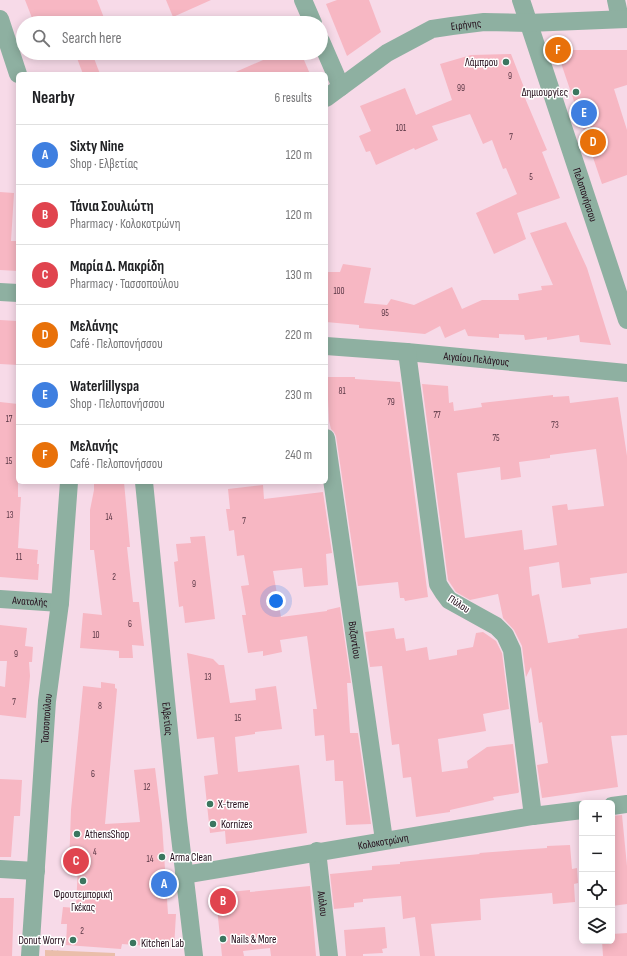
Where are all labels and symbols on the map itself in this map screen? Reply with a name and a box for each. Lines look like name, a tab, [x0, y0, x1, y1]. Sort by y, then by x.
street label: Ειρήνης	[450, 16, 482, 33]
pin: F	[545, 35, 571, 65]
place label: Λάμπρου	[464, 56, 498, 69]
marker: Λάμπρου	[501, 57, 511, 67]
house number: 9	[508, 71, 512, 82]
house number: 99	[457, 83, 465, 94]
place label: Δημιουργίες	[522, 86, 568, 99]
marker: Δημιουργίες	[571, 87, 581, 97]
pin: E	[571, 98, 597, 128]
house number: 101	[396, 123, 407, 134]
pin: D	[580, 127, 606, 157]
house number: 7	[509, 132, 513, 143]
street label: Πελοπονήσσου	[570, 166, 601, 224]
house number: 5	[529, 172, 533, 183]
house number: 100	[333, 286, 345, 297]
house number: 95	[381, 308, 389, 319]
street label: Αιγαίου Πελάγους	[442, 349, 510, 368]
house number: 81	[338, 386, 346, 397]
house number: 79	[387, 397, 395, 408]
house number: 77	[433, 410, 441, 421]
house number: 17	[6, 414, 13, 425]
house number: 73	[551, 420, 559, 431]
house number: 75	[492, 433, 500, 444]
house number: 15	[6, 456, 13, 467]
house number: 13	[7, 510, 14, 521]
house number: 14	[106, 512, 113, 523]
house number: 7	[242, 516, 246, 527]
house number: 11	[16, 552, 23, 563]
house number: 2	[112, 572, 116, 583]
house number: 9	[192, 579, 196, 590]
your location	[266, 591, 286, 611]
street label: Πύλου	[446, 592, 473, 616]
street label: Ανατολής	[11, 593, 48, 609]
house number: 6	[128, 619, 132, 630]
street label: Βυζαντίου	[346, 620, 364, 660]
house number: 10	[92, 630, 100, 641]
house number: 9	[14, 649, 18, 660]
house number: 13	[205, 672, 212, 683]
street label: Τασσοπούλου	[38, 692, 54, 744]
house number: 7	[12, 697, 16, 708]
house number: 8	[98, 701, 102, 712]
street label: Ελβετίας	[160, 701, 176, 736]
house number: 15	[235, 713, 242, 724]
house number: 6	[91, 769, 95, 780]
house number: 12	[144, 782, 151, 793]
place label: X-treme	[217, 798, 249, 811]
marker: X-treme	[205, 799, 215, 809]
place label: Kornizes	[221, 818, 252, 831]
marker: Kornizes	[208, 819, 218, 829]
place label: AthensShop	[84, 828, 129, 841]
marker: AthensShop	[72, 829, 82, 839]
street label: Κολοκοτρώνη	[357, 831, 410, 852]
pin: C	[63, 846, 89, 876]
house number: 4	[93, 847, 97, 858]
place label: Arma Clean	[169, 851, 212, 864]
marker: Arma Clean	[157, 852, 167, 862]
house number: 14	[147, 854, 154, 865]
pin: A	[151, 869, 177, 899]
marker: Φρουτεμπορική Γκέκας	[78, 876, 88, 886]
pin: B	[210, 886, 236, 916]
place label: Φρουτεμπορική Γκέκας	[53, 888, 113, 914]
street label: Αιόλου	[315, 889, 331, 917]
house number: 2	[80, 926, 84, 937]
place label: Nails & More	[231, 933, 276, 946]
place label: Donut Worry	[18, 934, 66, 947]
marker: Nails & More	[218, 934, 228, 944]
marker: Donut Worry	[68, 935, 78, 945]
place label: Kitchen Lab	[141, 937, 185, 950]
marker: Kitchen Lab	[128, 938, 138, 948]

